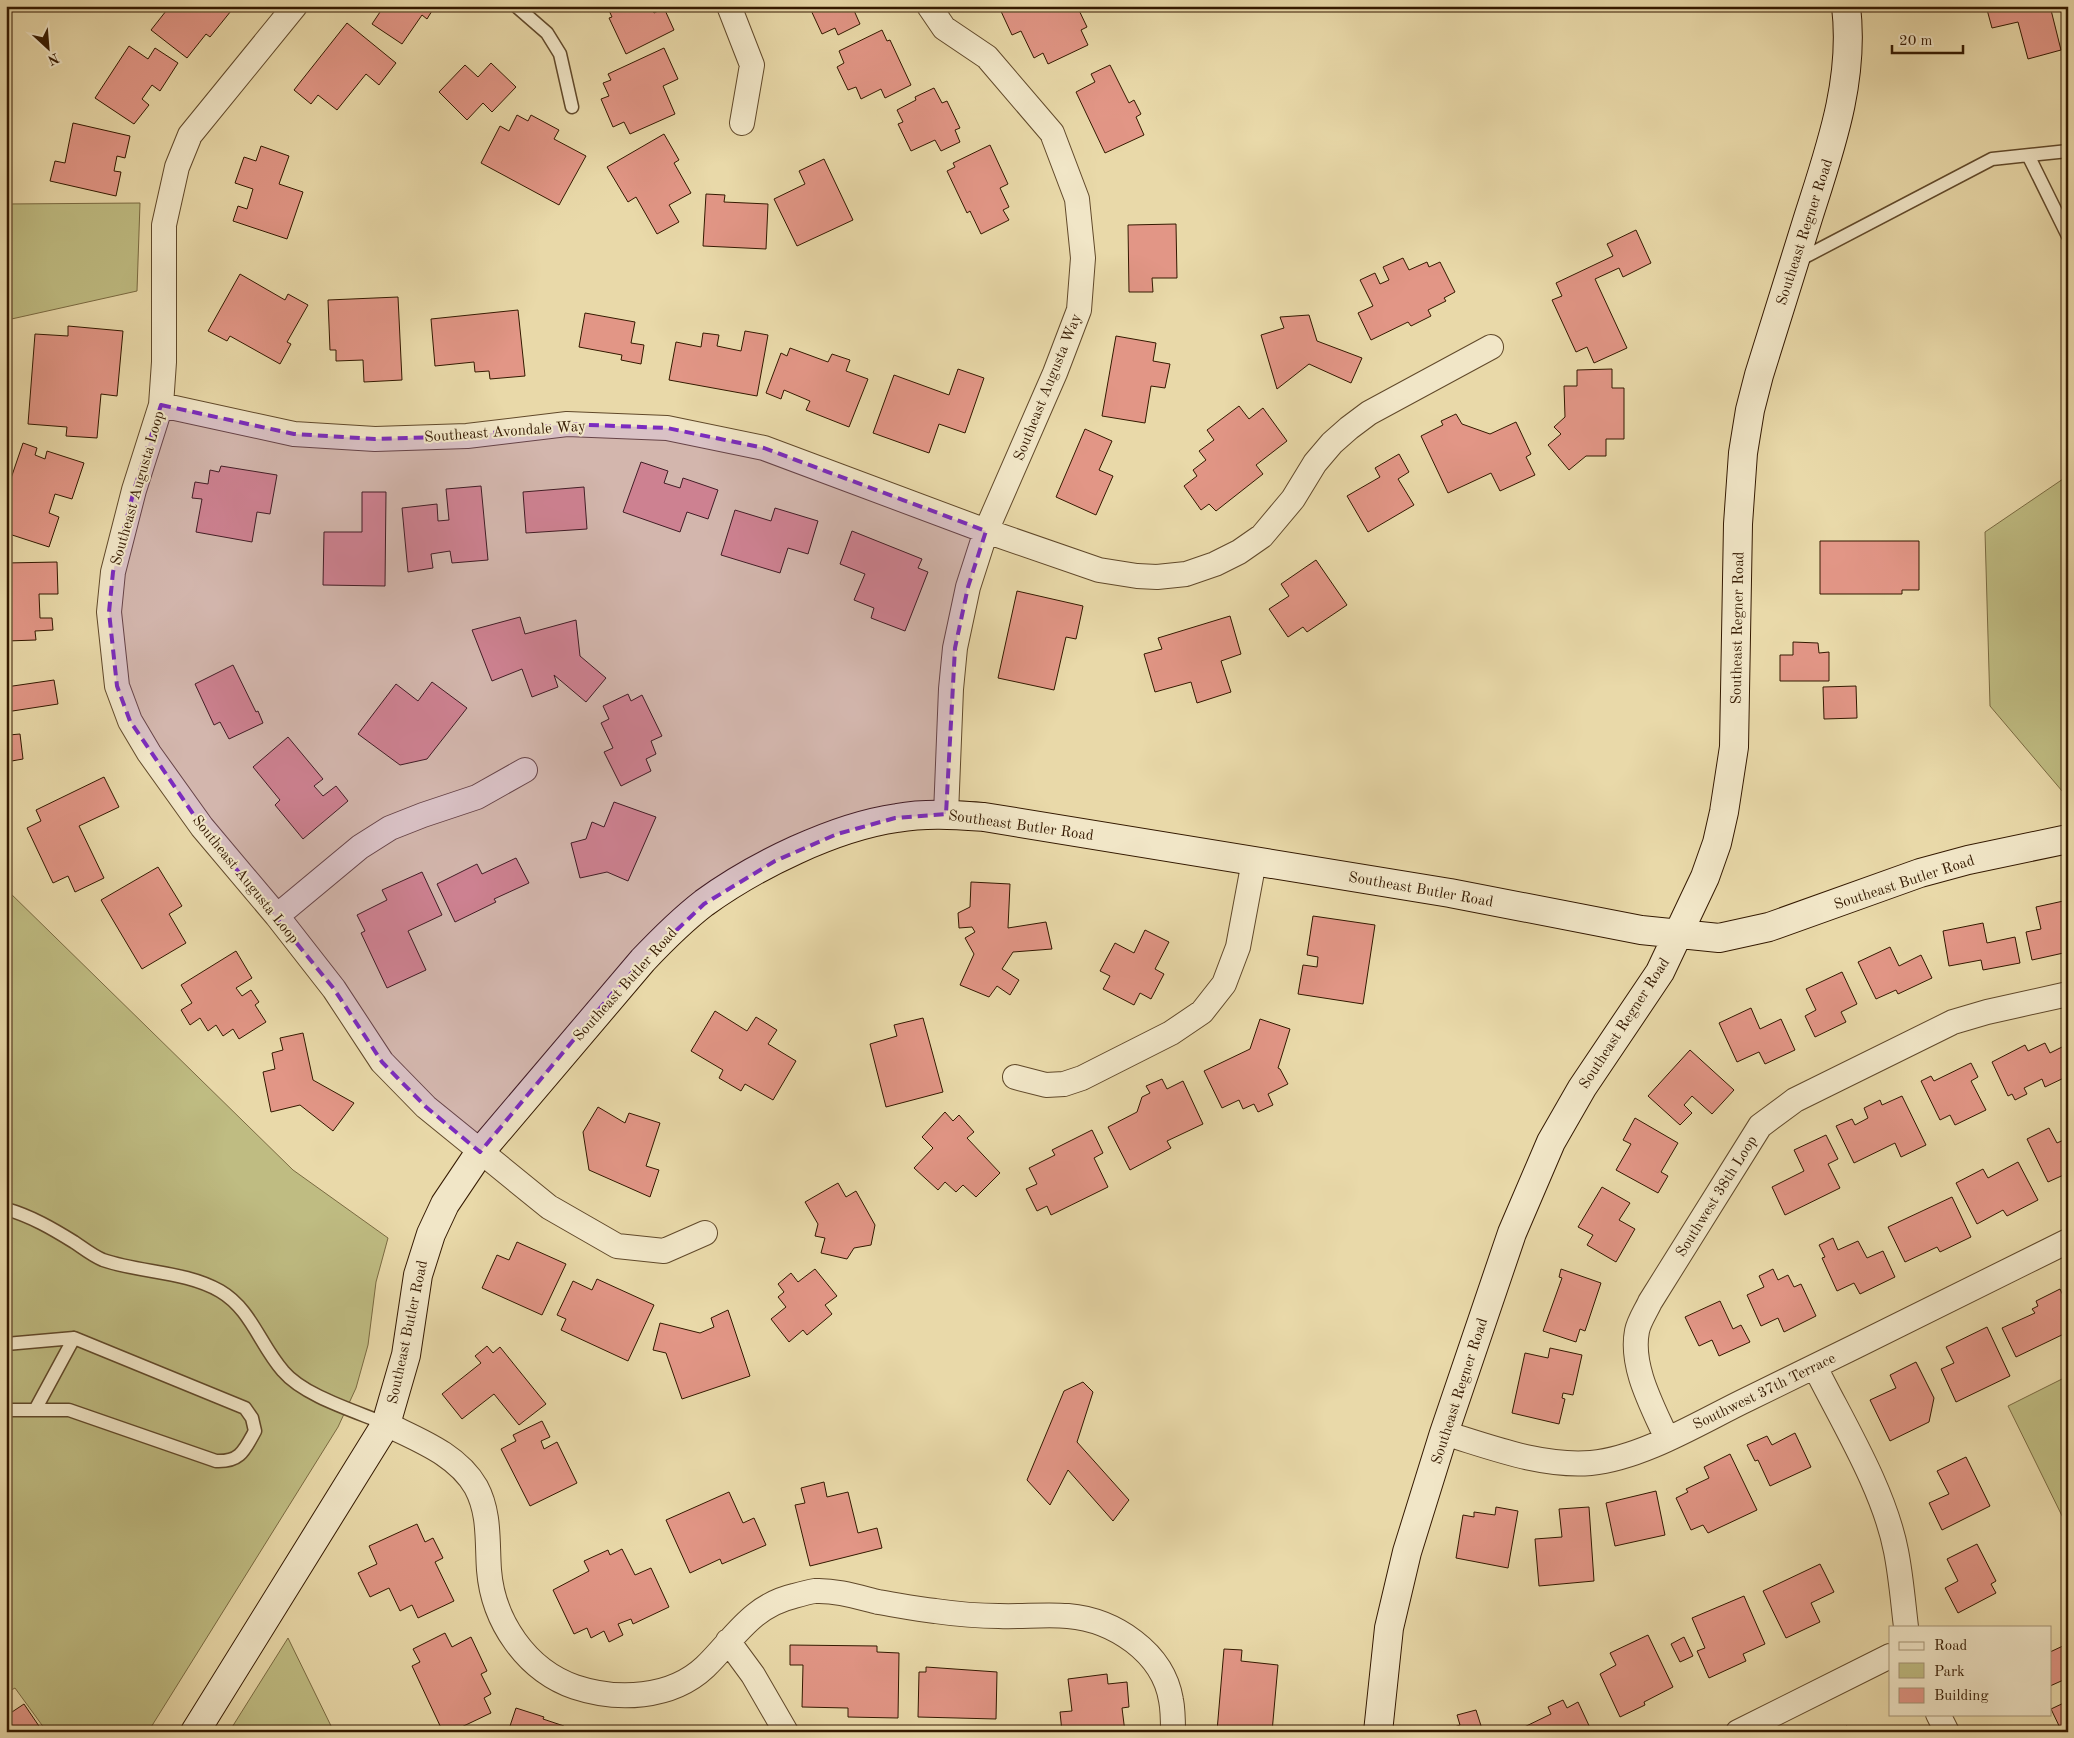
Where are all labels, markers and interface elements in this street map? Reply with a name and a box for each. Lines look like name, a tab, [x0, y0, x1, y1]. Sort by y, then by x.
north arrow	[22, 22, 72, 72]
scale bar	[1892, 22, 1963, 54]
text: 20 m	[1899, 34, 1933, 49]
text: N	[45, 50, 61, 68]
street label: Southeast Regner Road	[1775, 157, 1836, 308]
street label: Southeast Augusta Way	[1012, 312, 1085, 463]
street label: Southeast Augusta Loop	[109, 409, 168, 567]
street label: Southeast Avondale Way	[424, 419, 586, 446]
street label: Southeast Regner Road	[1730, 551, 1747, 705]
street label: Southeast Butler Road	[947, 809, 1095, 844]
street label: Southeast Augusta Loop	[189, 813, 301, 947]
street label: Southeast Butler Road	[1832, 854, 1977, 913]
street label: Southeast Butler Road	[1347, 870, 1494, 911]
street label: Southeast Butler Road	[571, 925, 681, 1045]
street label: Southeast Regner Road	[1577, 955, 1673, 1092]
street label: Southwest 38th Loop	[1674, 1133, 1761, 1260]
street label: Southeast Butler Road	[386, 1259, 431, 1406]
street label: Southeast Regner Road	[1430, 1316, 1491, 1467]
street label: Southwest 37th Terrace	[1691, 1351, 1838, 1433]
legend	[1889, 1626, 2052, 1716]
text: Road	[1934, 1639, 1968, 1654]
text: Park	[1934, 1665, 1965, 1680]
text: Building	[1934, 1689, 1989, 1704]

